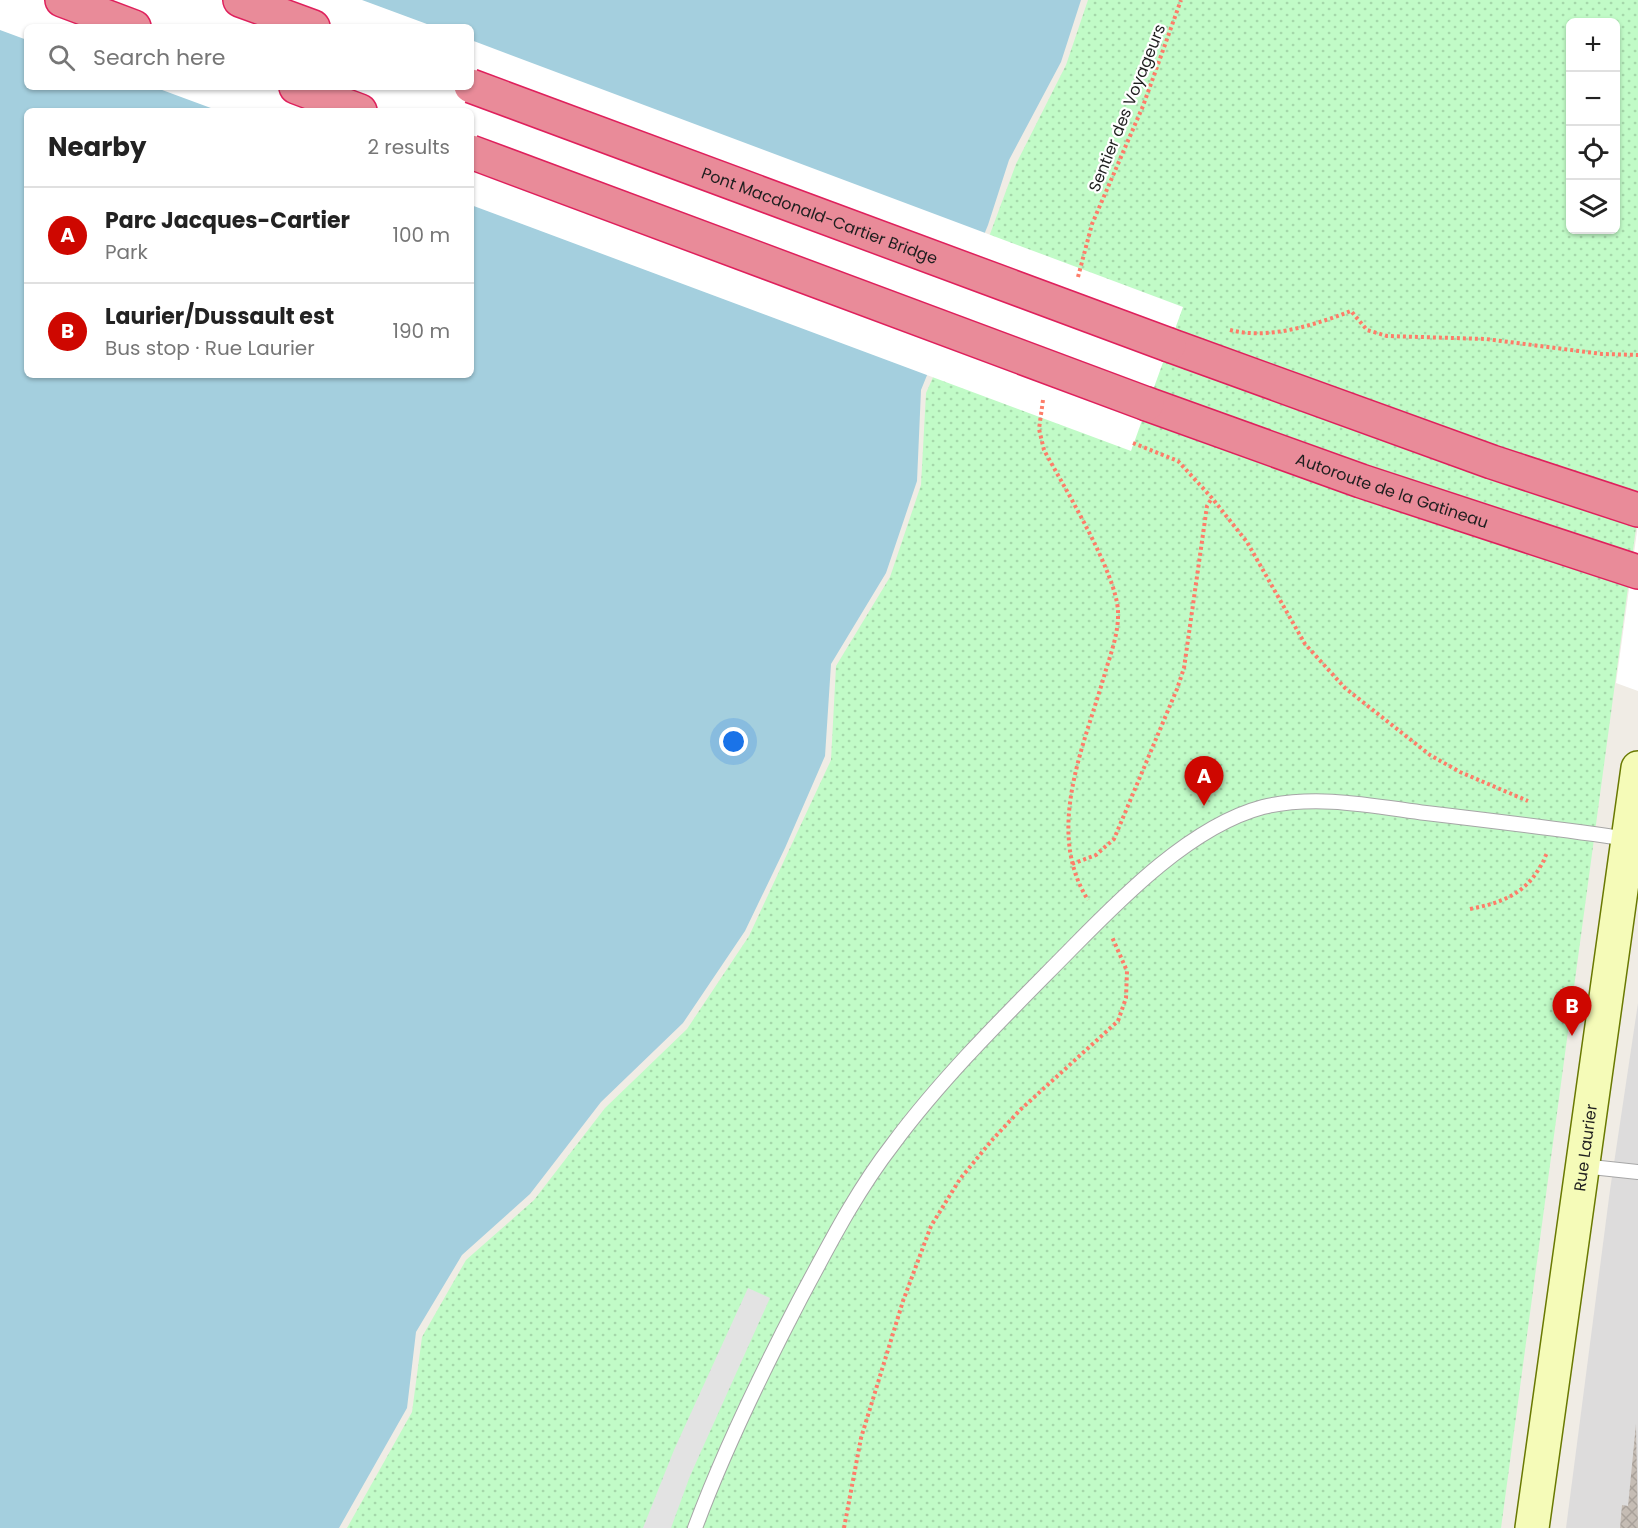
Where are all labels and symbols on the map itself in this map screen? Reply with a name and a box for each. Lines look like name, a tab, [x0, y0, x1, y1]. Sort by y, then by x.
street label: Sentier des Voyageurs	[1083, 21, 1171, 195]
street label: Pont Macdonald-Cartier Bridge	[698, 161, 941, 270]
street label: Autoroute de la Gatineau	[1293, 447, 1491, 534]
your location	[719, 727, 748, 756]
pin: A	[1184, 756, 1224, 806]
pin: B	[1552, 986, 1592, 1036]
street label: Rue Laurier	[1568, 1102, 1603, 1193]

